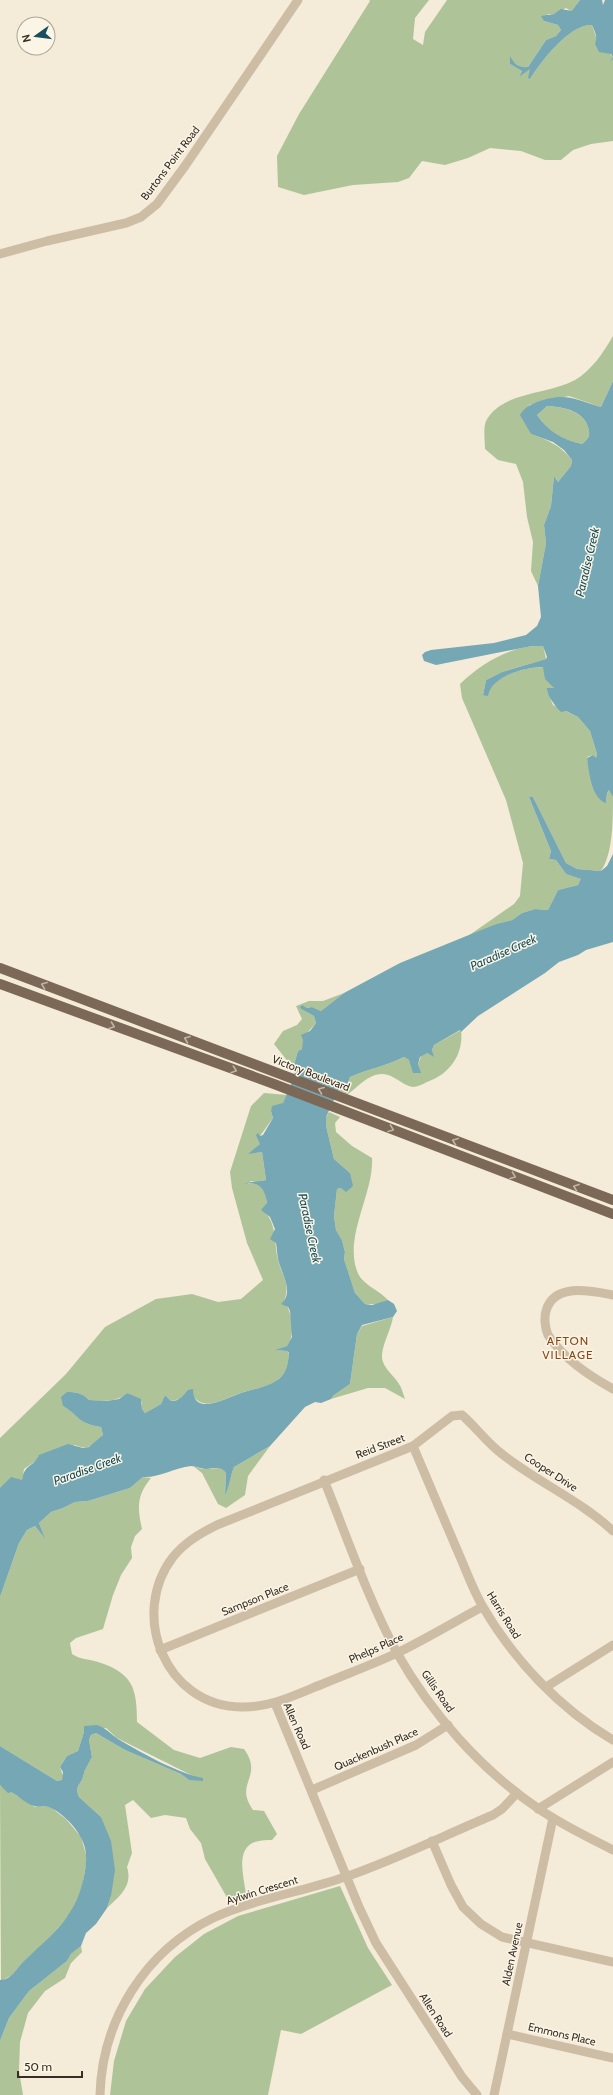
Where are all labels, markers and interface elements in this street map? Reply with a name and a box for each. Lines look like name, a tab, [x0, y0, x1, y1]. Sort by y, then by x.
north arrow	[16, 16, 56, 56]
text: N	[19, 33, 34, 44]
street label: Burtons Point Road	[138, 123, 202, 203]
water label: Paradise Creek	[572, 525, 602, 598]
water label: Paradise Creek	[468, 930, 539, 973]
one-way arrow	[41, 981, 48, 989]
one-way arrow	[108, 1021, 115, 1029]
one-way arrow	[183, 1035, 190, 1044]
street label: Victory Boulevard	[270, 1052, 352, 1094]
one-way arrow	[230, 1066, 237, 1074]
one-way arrow	[317, 1086, 324, 1094]
one-way arrow	[388, 1125, 395, 1133]
one-way arrow	[451, 1138, 458, 1146]
one-way arrow	[509, 1171, 516, 1179]
one-way arrow	[573, 1183, 580, 1191]
water label: Paradise Creek	[295, 1192, 325, 1265]
district label: AFTON VILLAGE	[542, 1333, 594, 1362]
street label: Reid Street	[354, 1430, 407, 1462]
street label: Cooper Drive	[522, 1449, 581, 1495]
water label: Paradise Creek	[51, 1450, 124, 1488]
street label: Sampson Place	[219, 1579, 291, 1619]
street label: Harris Road	[484, 1589, 524, 1641]
street label: Phelps Place	[347, 1630, 406, 1666]
street label: Gillis Road	[418, 1667, 458, 1715]
street label: Allen Road	[280, 1700, 314, 1752]
street label: Quackenbush Place	[332, 1724, 420, 1774]
street label: Aylwin Crescent	[225, 1872, 300, 1908]
street label: Alden Avenue	[498, 1921, 526, 1987]
street label: Allen Road	[417, 1990, 455, 2040]
street label: Emmons Place	[527, 2019, 598, 2049]
scale bar	[18, 2053, 82, 2079]
text: 50 m	[24, 2059, 52, 2074]

